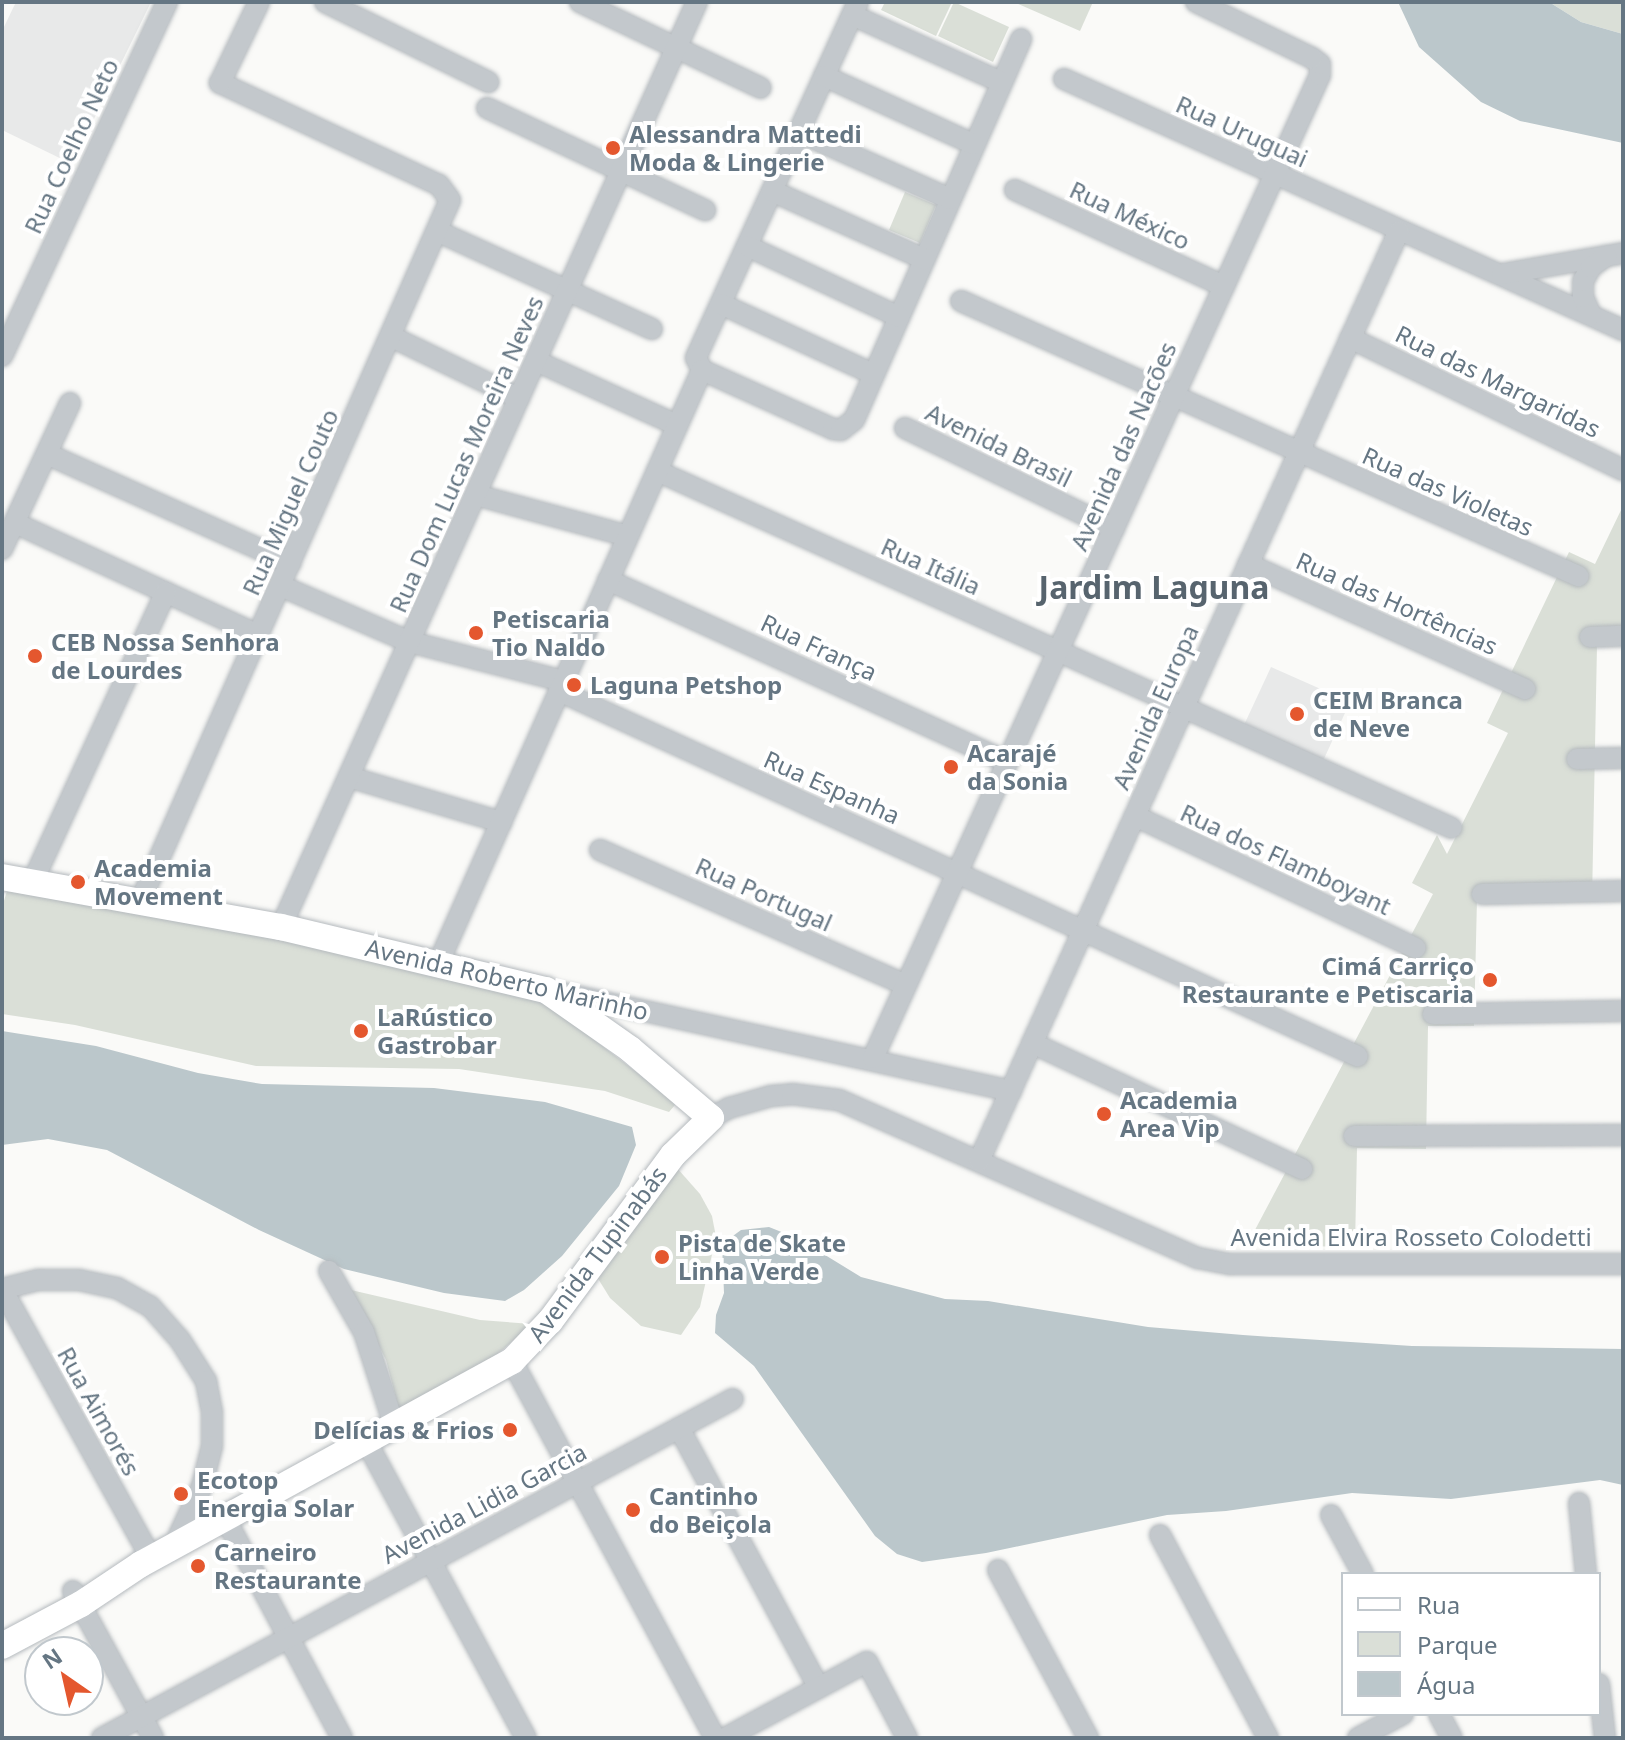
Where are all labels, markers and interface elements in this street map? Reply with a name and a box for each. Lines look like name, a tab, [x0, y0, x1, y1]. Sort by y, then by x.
street label: Rua Coelho Neto	[18, 54, 124, 238]
street label: Rua Uruguai	[1172, 89, 1312, 173]
place label: Alessandra Mattedi Moda & Lingerie	[629, 120, 862, 176]
marker: Alessandra Mattedi Moda & Lingerie	[604, 139, 622, 157]
street label: Rua México	[1065, 175, 1195, 255]
street label: Rua Dom Lucas Moreira Neves	[383, 291, 549, 617]
street label: Rua das Margaridas	[1391, 319, 1605, 443]
street label: Avenida das Nacões	[1064, 337, 1182, 555]
street label: Avenida Brasil	[921, 397, 1077, 493]
street label: Rua Miguel Couto	[236, 404, 344, 600]
street label: Rua das Violetas	[1358, 440, 1538, 542]
street label: Rua Itália	[877, 531, 985, 601]
street label: Rua das Hortências	[1292, 546, 1502, 660]
district label: Jardim Laguna	[1039, 568, 1269, 606]
place label: Petiscaria Tio Naldo	[492, 605, 610, 661]
street label: Rua França	[756, 608, 882, 686]
street label: Avenida Europa	[1106, 620, 1204, 794]
marker: Petiscaria Tio Naldo	[467, 624, 485, 642]
place label: CEB Nossa Senhora de Lourdes	[51, 628, 280, 684]
marker: CEB Nossa Senhora de Lourdes	[26, 647, 44, 665]
place label: Laguna Petshop	[590, 671, 782, 699]
marker: Laguna Petshop	[565, 676, 583, 694]
place label: CEIM Branca de Neve	[1313, 686, 1463, 742]
marker: CEIM Branca de Neve	[1288, 705, 1306, 723]
place label: Acarajé da Sonia	[967, 739, 1068, 795]
street label: Rua Espanha	[760, 744, 904, 830]
marker: Acarajé da Sonia	[942, 758, 960, 776]
street label: Rua dos Flamboyant	[1176, 798, 1396, 920]
street label: Rua Portugal	[691, 851, 837, 937]
place label: Academia Movement	[94, 854, 223, 910]
marker: Academia Movement	[69, 873, 87, 891]
street label: Avenida Roberto Marinho	[363, 932, 651, 1026]
place label: Cimá Carriço Restaurante e Petiscaria	[1182, 952, 1474, 1008]
marker: Cimá Carriço Restaurante e Petiscaria	[1481, 971, 1499, 989]
place label: LaRústico Gastrobar	[377, 1003, 497, 1059]
marker: LaRústico Gastrobar	[352, 1022, 370, 1040]
place label: Academia Area Vip	[1120, 1086, 1238, 1142]
marker: Academia Area Vip	[1095, 1105, 1113, 1123]
street label: Avenida Tupinabás	[522, 1160, 672, 1348]
street label: Avenida Elvira Rosseto Colodetti	[1230, 1223, 1592, 1251]
place label: Pista de Skate Linha Verde	[678, 1229, 846, 1285]
marker: Pista de Skate Linha Verde	[653, 1248, 671, 1266]
street label: Rua Aimorés	[52, 1342, 146, 1480]
place label: Delícias & Frios	[313, 1416, 494, 1444]
marker: Delícias & Frios	[501, 1421, 519, 1439]
street label: Avenida Lidia Garcia	[377, 1437, 591, 1569]
place label: Ecotop Energia Solar	[197, 1466, 354, 1522]
place label: Cantinho do Beiçola	[649, 1482, 772, 1538]
marker: Ecotop Energia Solar	[172, 1485, 190, 1503]
marker: Cantinho do Beiçola	[624, 1501, 642, 1519]
place label: Carneiro Restaurante	[214, 1538, 361, 1594]
marker: Carneiro Restaurante	[189, 1557, 207, 1575]
legend	[1341, 1572, 1601, 1716]
text: Rua	[1417, 1588, 1460, 1621]
text: Parque	[1417, 1628, 1498, 1661]
north arrow	[24, 1636, 104, 1716]
text: N	[36, 1640, 67, 1675]
text: Água	[1417, 1668, 1475, 1701]

